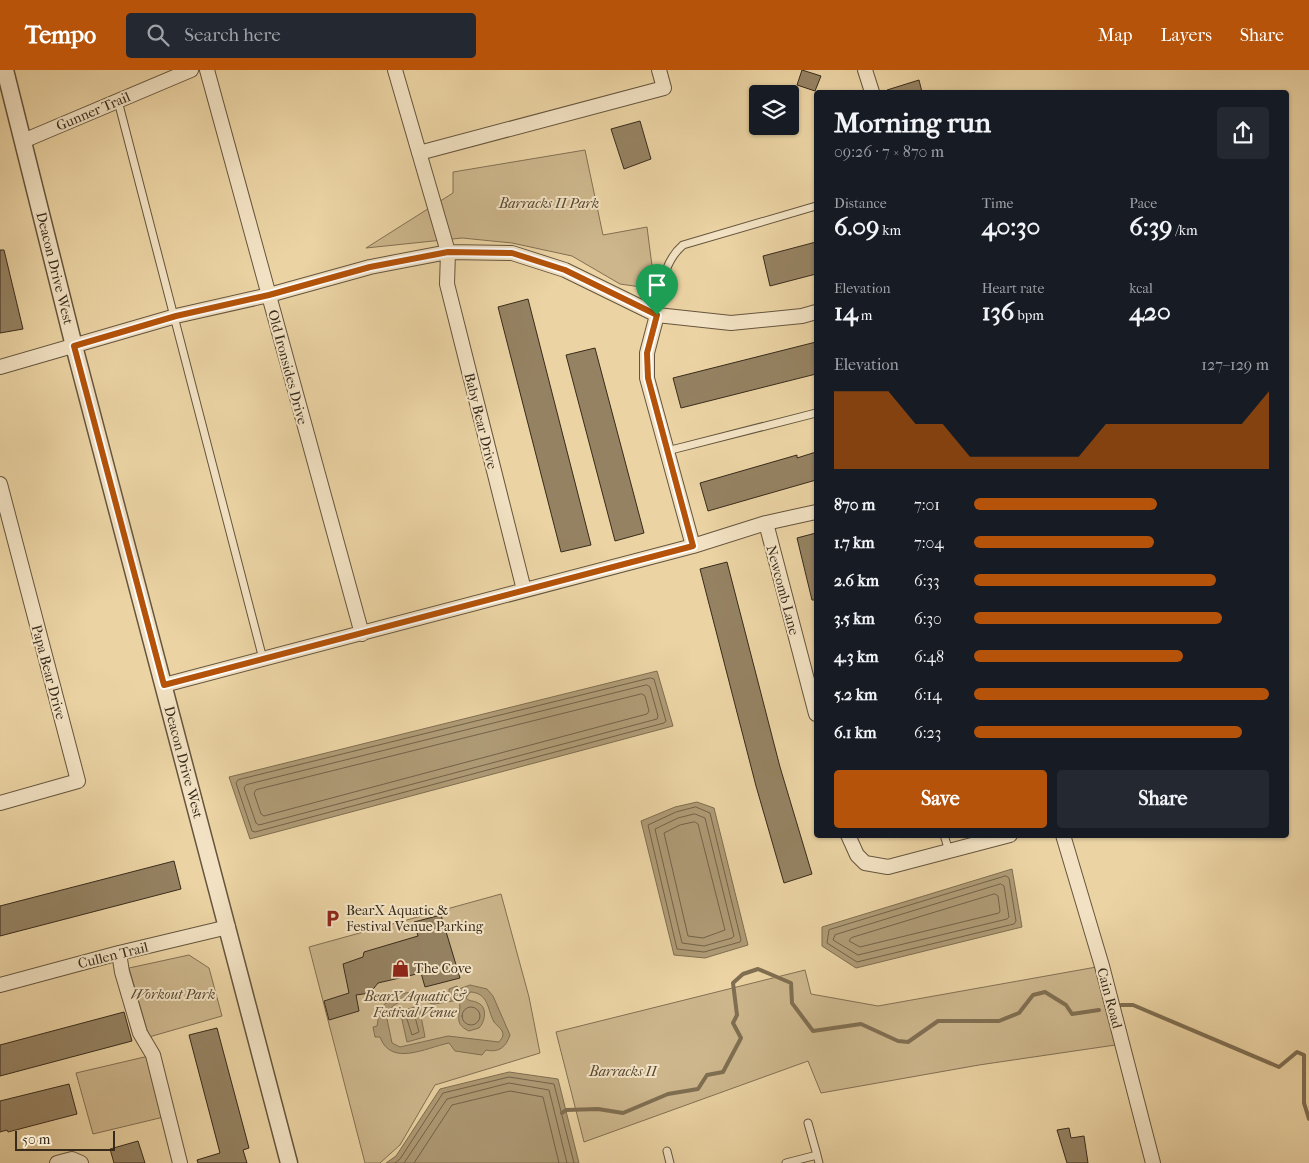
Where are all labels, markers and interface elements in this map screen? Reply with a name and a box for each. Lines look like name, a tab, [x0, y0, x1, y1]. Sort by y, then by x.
search box	[126, 13, 476, 58]
text: Tempo	[25, 21, 96, 49]
icon: search	[144, 21, 172, 49]
text: Search here	[184, 24, 281, 46]
text: Map	[1098, 25, 1132, 46]
text: Layers	[1160, 25, 1212, 46]
text: Share	[1240, 25, 1284, 46]
map controls	[749, 85, 799, 135]
button: layers	[749, 85, 799, 135]
street label: Gunner Trail	[54, 88, 133, 135]
text: Morning run	[834, 106, 991, 139]
button: share	[1217, 107, 1269, 159]
text: 09:26 · 7 × 870 m	[834, 142, 944, 161]
park label: Barracks II Park	[498, 195, 599, 212]
text: Distance	[834, 195, 887, 212]
text: Time	[982, 195, 1013, 212]
text: Pace	[1129, 195, 1157, 212]
street label: Deacon Drive West	[32, 210, 77, 326]
text: 6.09	[834, 212, 879, 241]
text: 40:30	[982, 212, 1040, 241]
text: 6:39	[1129, 212, 1172, 241]
text: km	[879, 222, 901, 239]
text: /km	[1172, 222, 1198, 239]
pin	[636, 264, 678, 315]
icon: arrive	[643, 271, 671, 299]
text: Elevation	[834, 280, 891, 297]
text: Heart rate	[982, 280, 1044, 297]
text: kcal	[1129, 280, 1153, 297]
text: 14	[834, 297, 858, 326]
text: 136	[982, 297, 1014, 326]
text: 420	[1129, 297, 1171, 326]
text: m	[858, 307, 872, 324]
text: bpm	[1014, 307, 1044, 324]
street label: Old Ironsides Drive	[264, 308, 311, 426]
text: Elevation	[834, 355, 899, 374]
text: 127–129 m	[1201, 355, 1269, 374]
street label: Baby Bear Drive	[460, 371, 501, 471]
text: 870 m	[834, 495, 875, 514]
text: 7:01	[914, 495, 940, 514]
text: 1.7 km	[834, 533, 875, 552]
text: 7:04	[914, 533, 944, 552]
street label: Newcomb Lane	[762, 543, 803, 637]
text: 2.6 km	[834, 571, 879, 590]
text: 6:33	[914, 571, 940, 590]
text: 3.5 km	[834, 609, 875, 628]
text: 6:30	[914, 609, 942, 628]
street label: Papa Bear Drive	[28, 623, 69, 721]
text: 4.3 km	[834, 647, 878, 666]
text: 6:48	[914, 647, 944, 666]
text: 5.2 km	[834, 685, 877, 704]
text: 6:14	[914, 685, 942, 704]
street label: Deacon Drive West	[160, 704, 207, 820]
text: 6.1 km	[834, 723, 876, 742]
text: 6:23	[914, 723, 941, 742]
button: Save	[834, 770, 1047, 828]
button: Share	[1057, 770, 1269, 828]
place label: BearX Aquatic & Festival Venue Parking	[346, 902, 484, 935]
parking icon: BearX Aquatic & Festival Venue Parking	[322, 908, 342, 928]
street label: Cullen Trail	[76, 939, 150, 972]
shop icon: The Cove	[390, 958, 410, 978]
place label: The Cove	[414, 960, 471, 977]
street label: Cain Road	[1093, 966, 1126, 1031]
park label: Workout Park	[131, 986, 215, 1003]
park label: BearX Aquatic & Festival Venue	[363, 988, 467, 1021]
park label: Barracks II	[588, 1063, 658, 1080]
scale bar	[15, 1128, 115, 1151]
text: 50 m	[22, 1131, 50, 1148]

